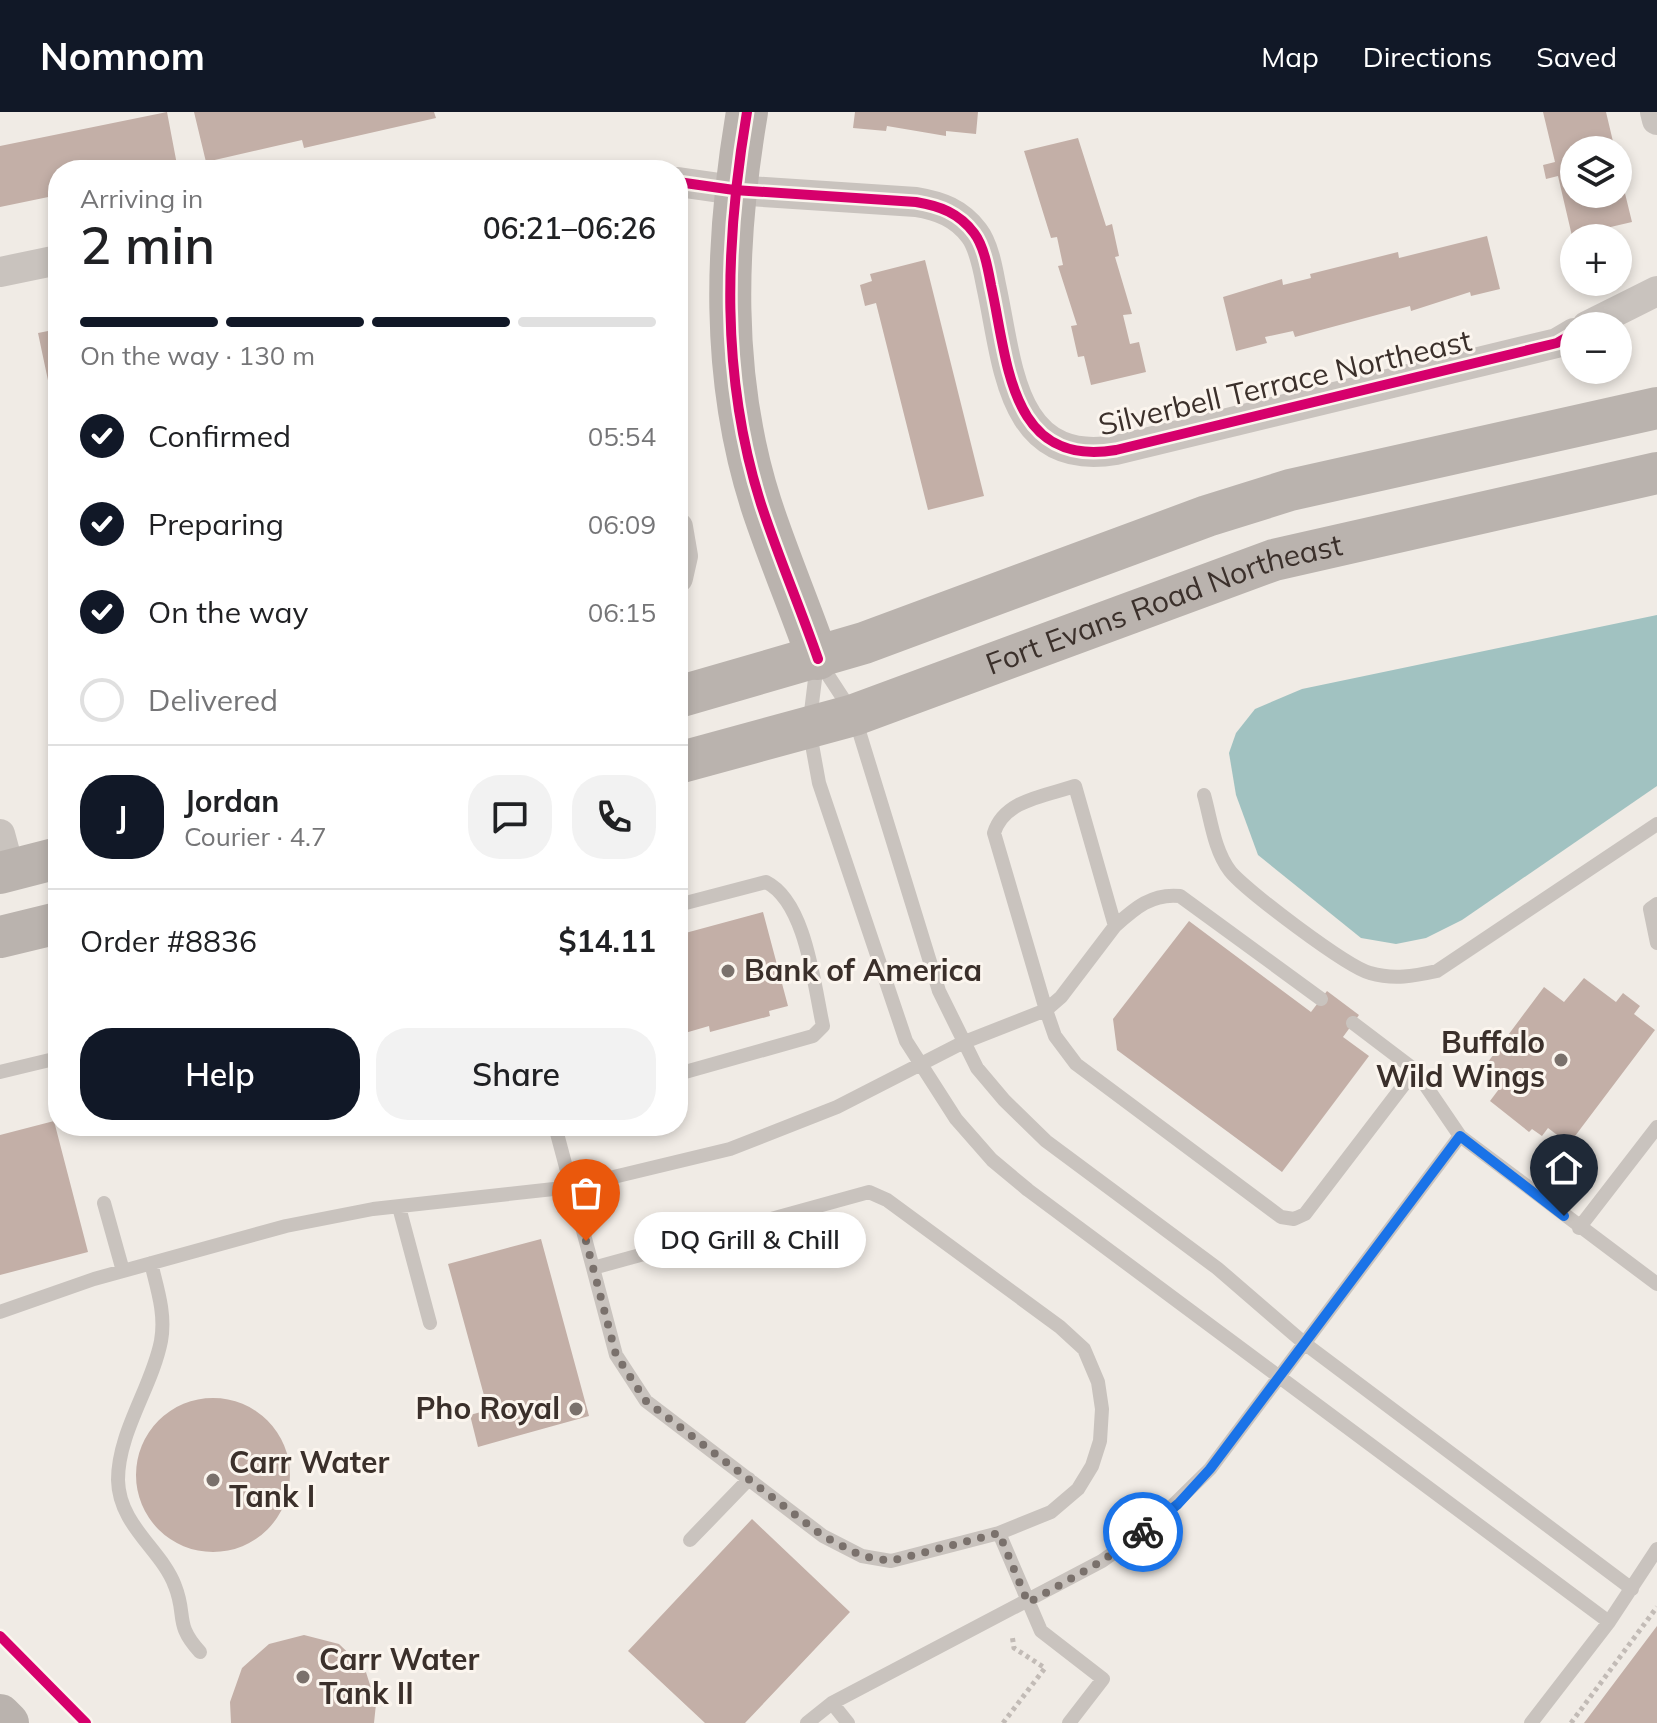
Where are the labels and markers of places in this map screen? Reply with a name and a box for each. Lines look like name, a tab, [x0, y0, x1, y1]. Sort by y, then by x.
place label: Bank of America	[744, 951, 982, 989]
marker: Bank of America	[719, 962, 737, 980]
place label: Buffalo Wild Wings	[1376, 1023, 1545, 1095]
marker: Buffalo Wild Wings	[1552, 1051, 1570, 1069]
pin	[1530, 1134, 1598, 1216]
pin	[552, 1159, 620, 1241]
callout: DQ Grill & Chill	[634, 1213, 866, 1269]
place label: Pho Royal	[415, 1389, 560, 1427]
marker: Pho Royal	[567, 1400, 585, 1418]
place label: Carr Water Tank I	[229, 1443, 389, 1515]
marker: Carr Water Tank I	[204, 1471, 222, 1489]
place label: Carr Water Tank II	[319, 1640, 479, 1712]
marker: Carr Water Tank II	[294, 1668, 312, 1686]

